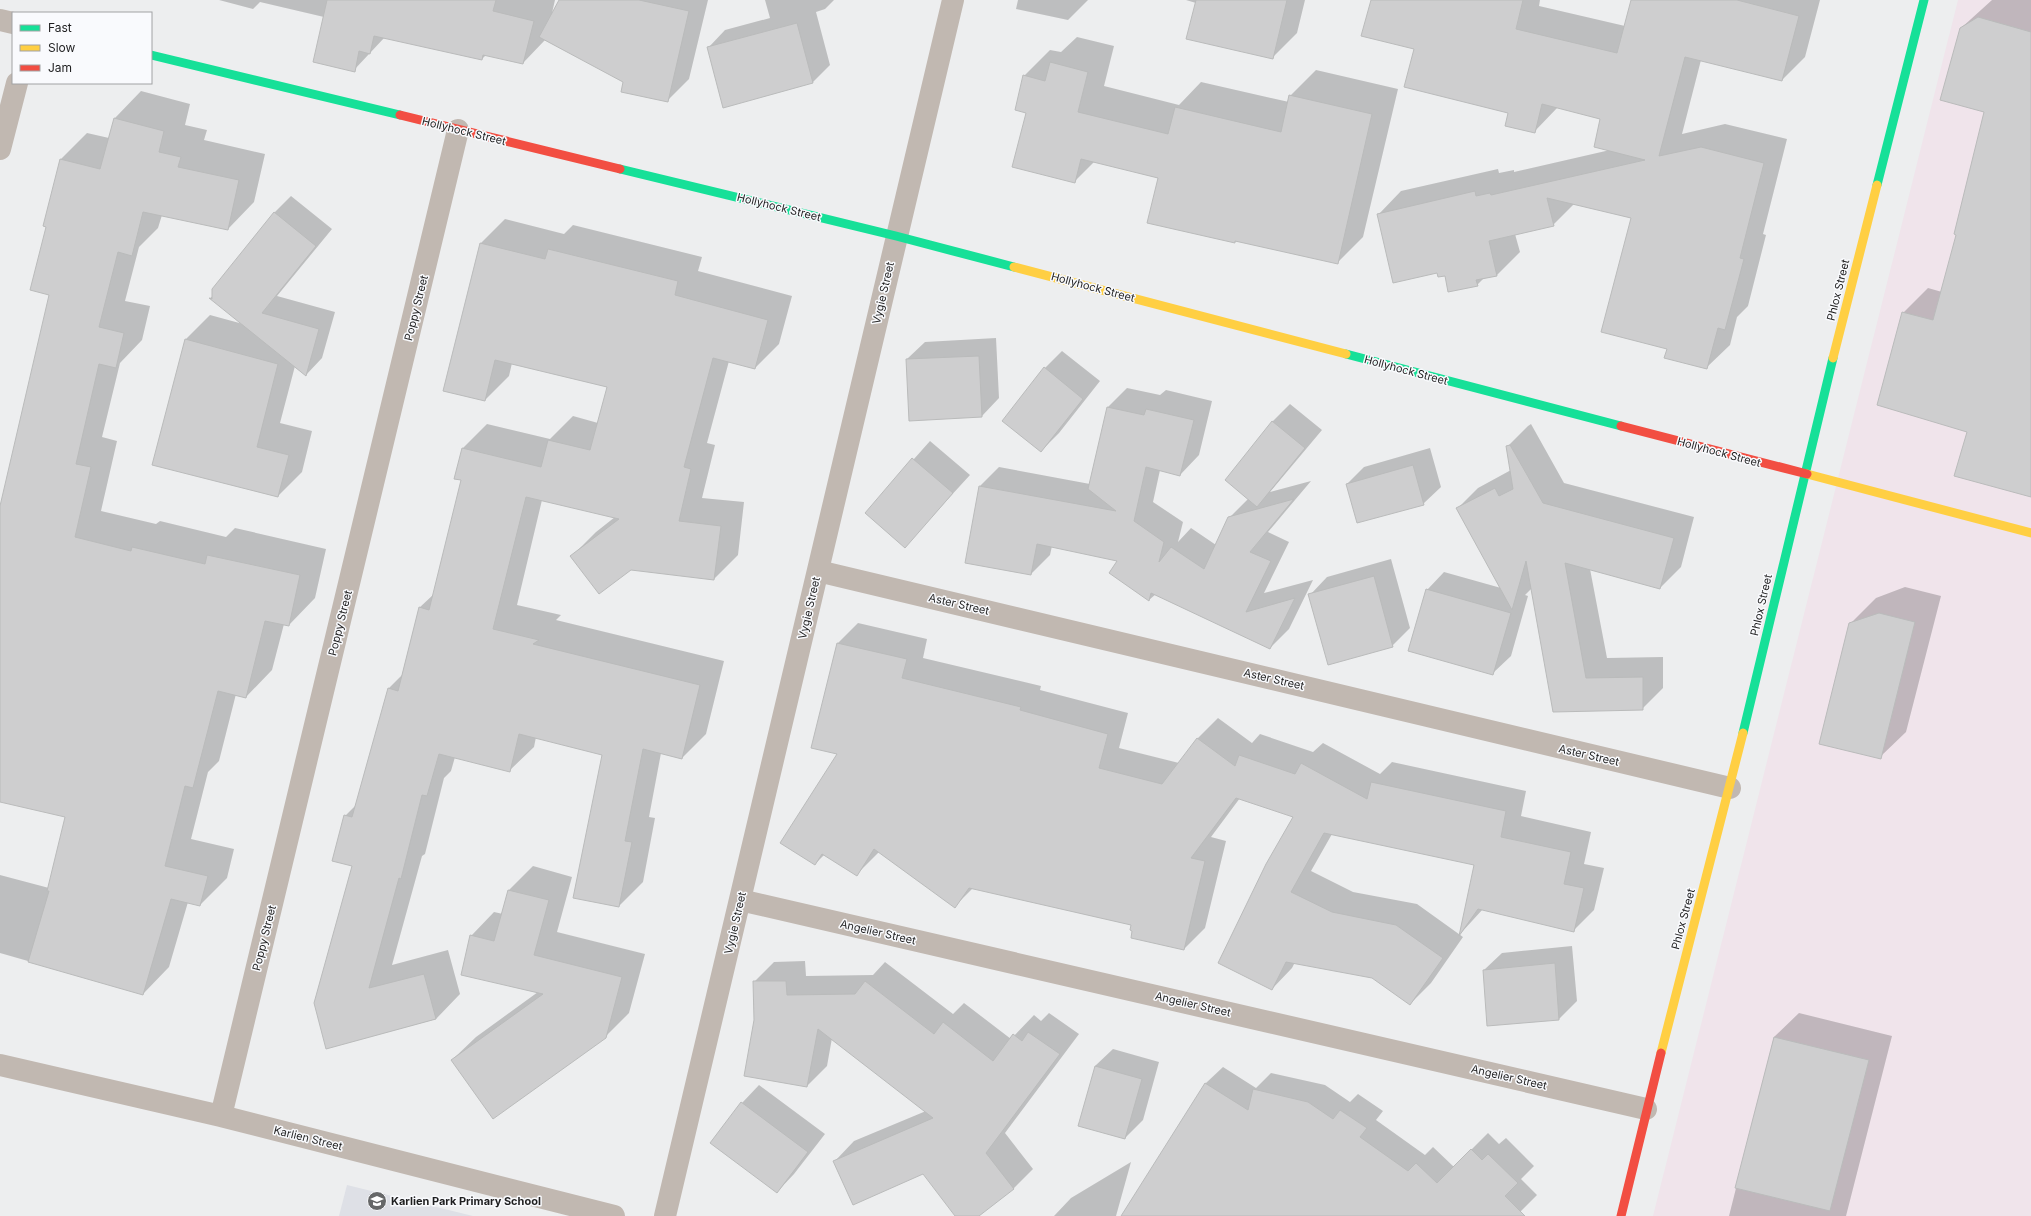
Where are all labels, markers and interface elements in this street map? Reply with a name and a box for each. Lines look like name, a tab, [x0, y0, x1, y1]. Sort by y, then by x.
legend	[12, 12, 152, 84]
text: Fast	[48, 20, 72, 35]
text: Slow	[48, 40, 76, 55]
text: Jam	[48, 60, 72, 75]
street label: Hollyhock Street	[421, 114, 508, 148]
street label: Hollyhock Street	[736, 190, 823, 224]
street label: Phlox Street	[1824, 258, 1852, 322]
street label: Vygie Street	[869, 260, 897, 326]
street label: Hollyhock Street	[1050, 269, 1137, 305]
street label: Poppy Street	[401, 273, 431, 342]
street label: Hollyhock Street	[1363, 352, 1450, 388]
street label: Hollyhock Street	[1676, 434, 1763, 470]
street label: Phlox Street	[1747, 573, 1775, 637]
street label: Vygie Street	[795, 575, 823, 641]
street label: Poppy Street	[325, 588, 355, 657]
street label: Aster Street	[927, 590, 991, 618]
street label: Aster Street	[1242, 665, 1306, 693]
street label: Aster Street	[1557, 741, 1621, 769]
street label: Phlox Street	[1668, 887, 1698, 951]
street label: Vygie Street	[721, 890, 749, 956]
street label: Poppy Street	[249, 903, 279, 972]
street label: Angelier Street	[839, 916, 918, 948]
street label: Angelier Street	[1154, 988, 1233, 1020]
street label: Angelier Street	[1470, 1061, 1549, 1093]
street label: Karlien Street	[272, 1123, 344, 1153]
school or university icon: Karlien Park Primary School	[366, 1190, 388, 1212]
place label: Karlien Park Primary School	[391, 1194, 541, 1208]

